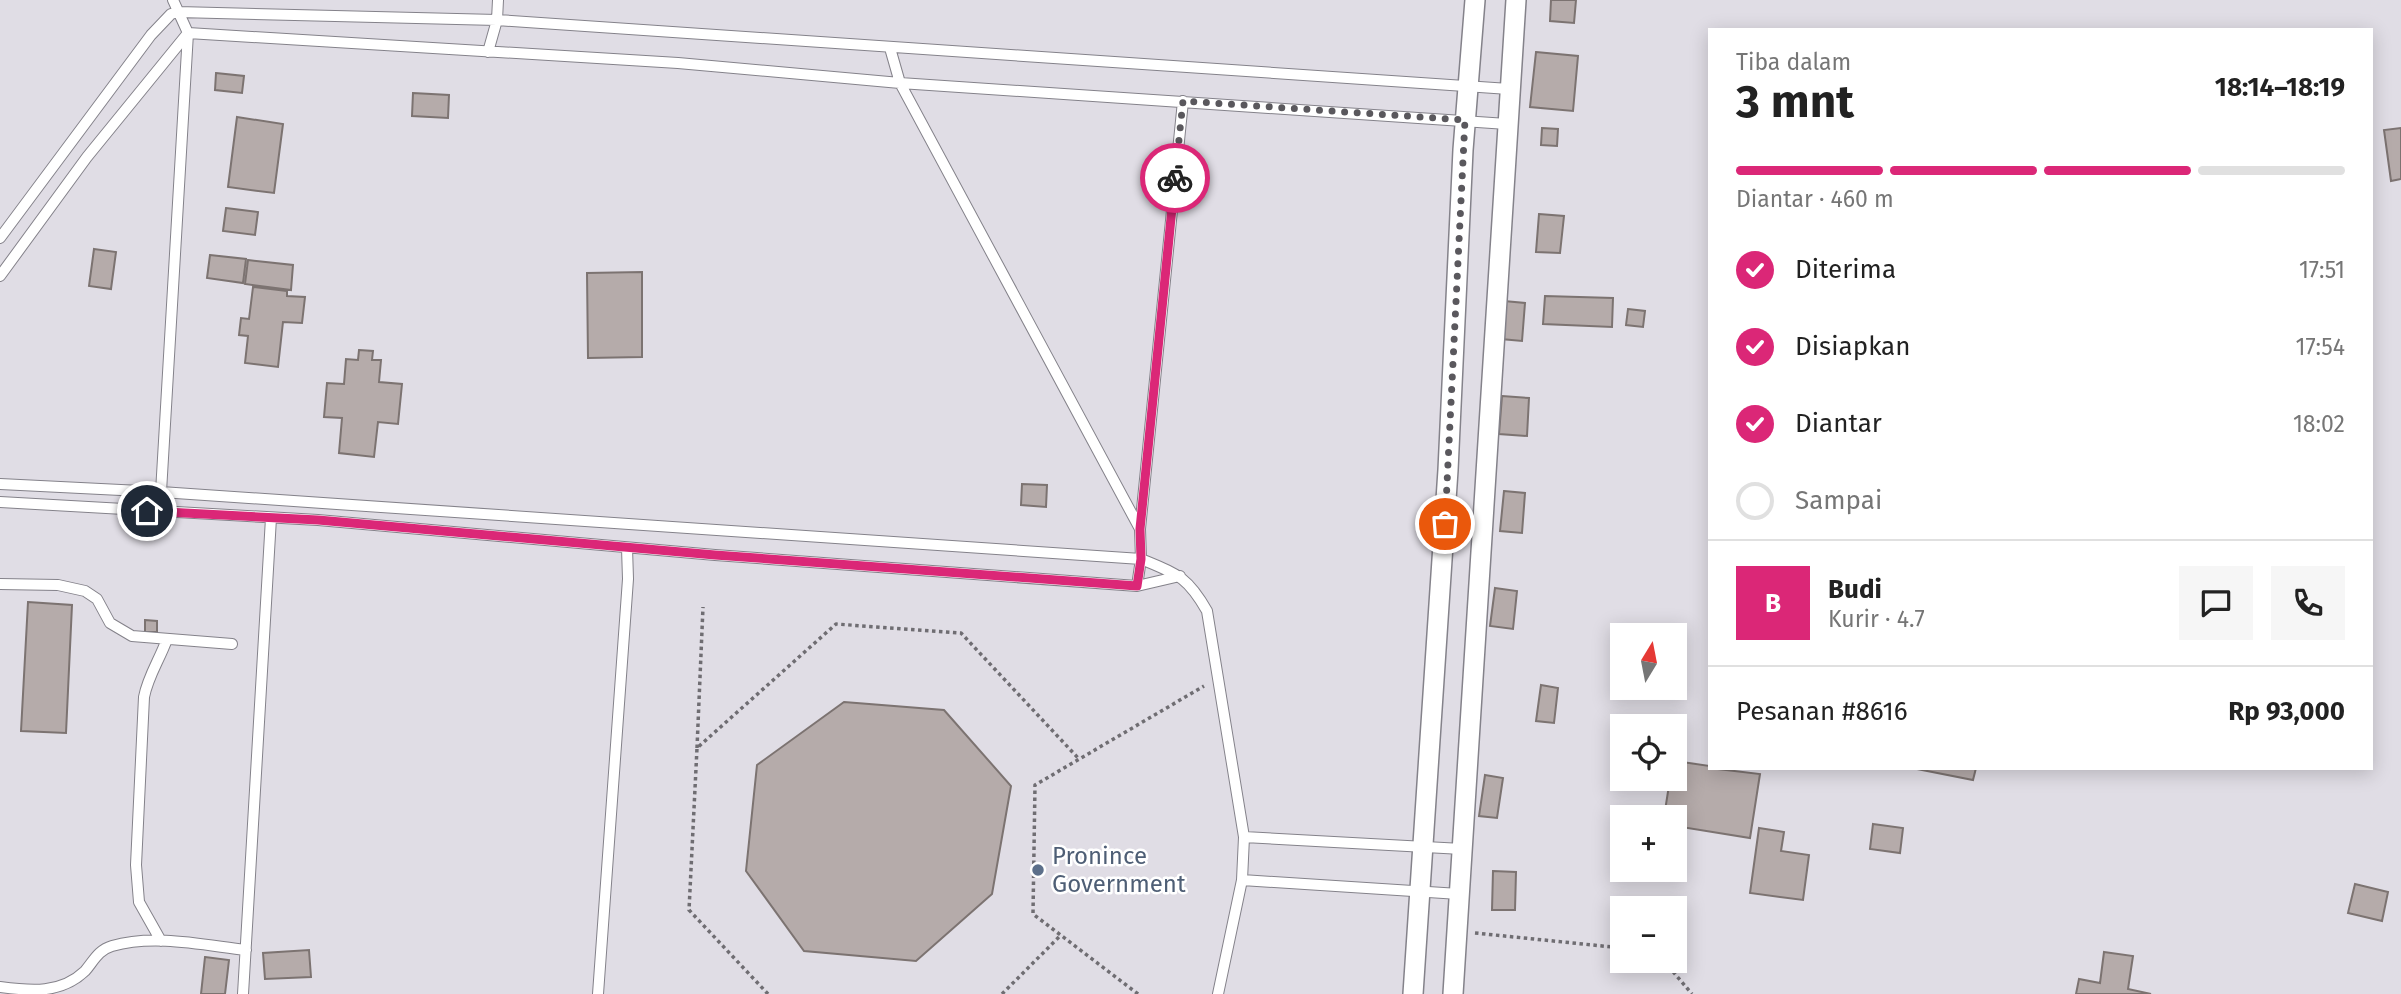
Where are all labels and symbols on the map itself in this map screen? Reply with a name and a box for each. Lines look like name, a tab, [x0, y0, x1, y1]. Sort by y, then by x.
courier	[1140, 143, 1210, 213]
pin	[117, 481, 177, 541]
pin	[1415, 494, 1475, 554]
north arrow	[1610, 623, 1687, 700]
place label: Pronince Government	[1052, 842, 1186, 898]
marker: Pronince Government	[1030, 862, 1046, 878]

